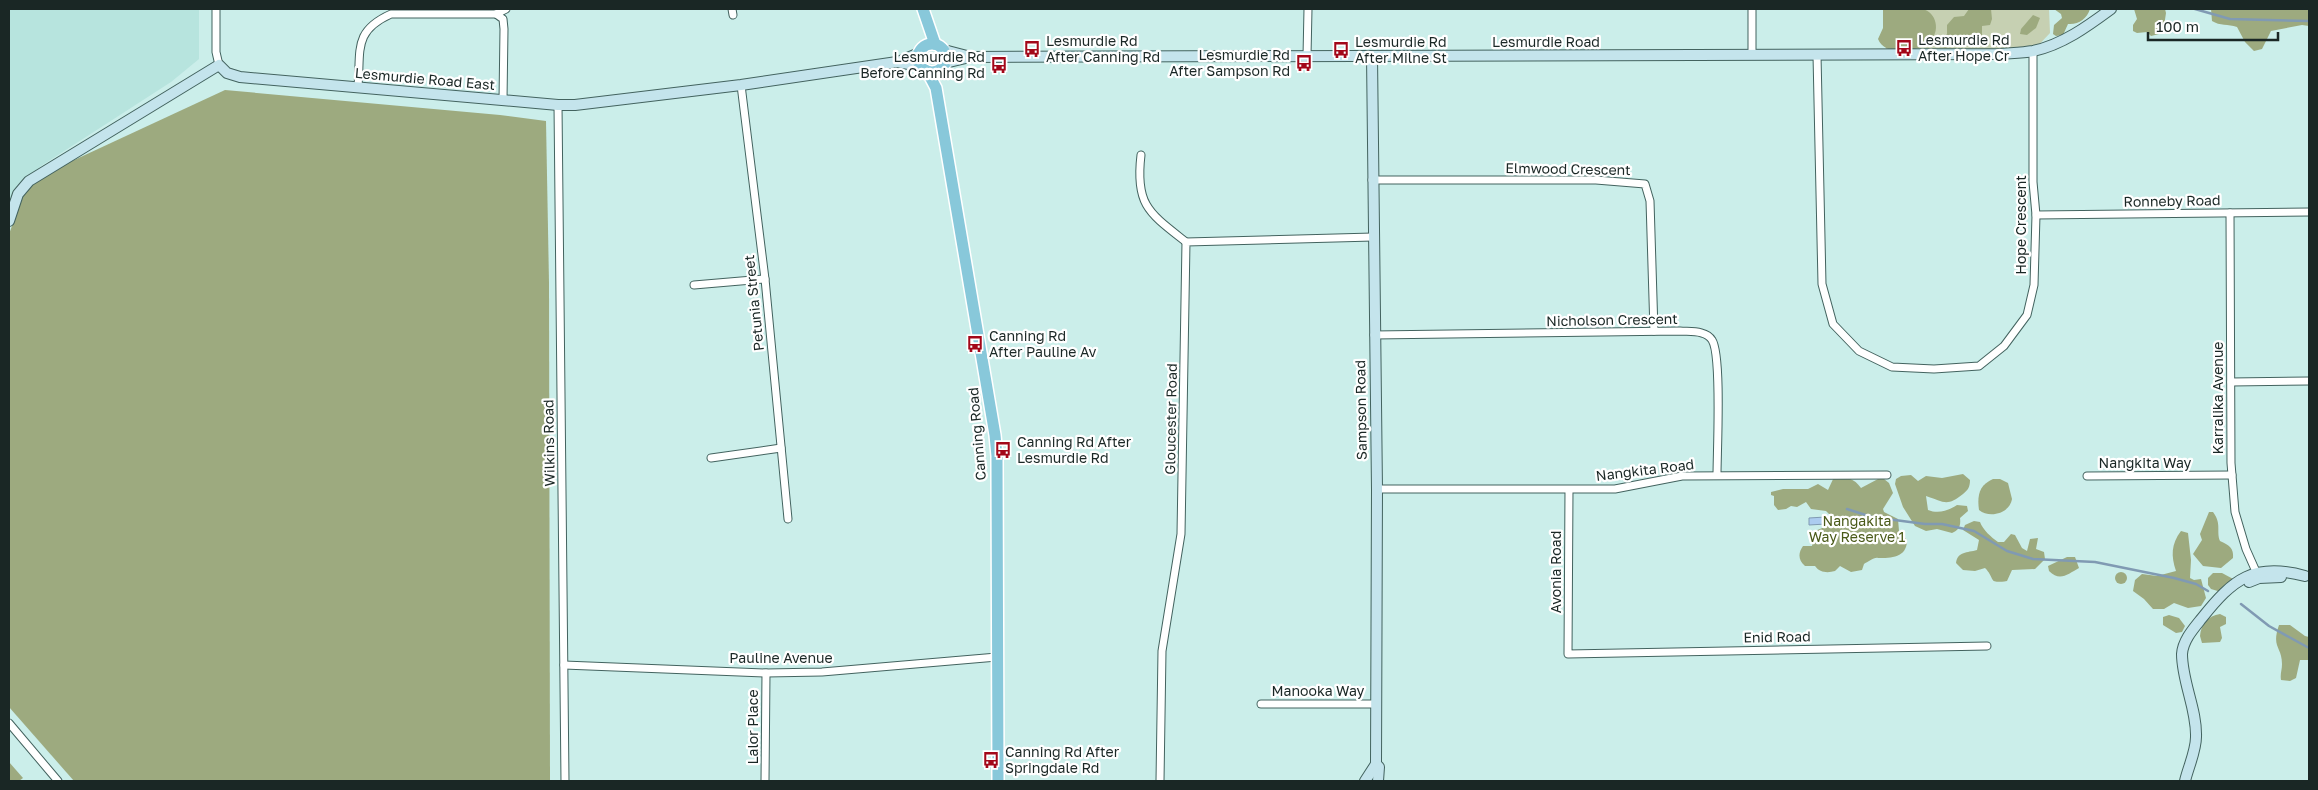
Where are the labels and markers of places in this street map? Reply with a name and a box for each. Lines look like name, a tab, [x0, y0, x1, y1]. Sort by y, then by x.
place label: Lesmurdie Rd After Hope Cr	[1918, 31, 2010, 64]
place label: Lesmurdie Rd After Canning Rd	[1046, 32, 1160, 65]
place label: Lesmurdie Rd After Milne St	[1355, 33, 1447, 66]
bus stop icon: Lesmurdie Rd After Hope Cr	[1894, 38, 1914, 58]
bus stop icon: Lesmurdie Rd After Canning Rd	[1022, 39, 1042, 59]
bus stop icon: Lesmurdie Rd After Milne St	[1331, 40, 1351, 60]
place label: Lesmurdie Rd After Sampson Rd	[1169, 46, 1290, 79]
place label: Lesmurdie Rd Before Canning Rd	[860, 48, 985, 81]
bus stop icon: Lesmurdie Rd After Sampson Rd	[1294, 53, 1314, 73]
bus stop icon: Lesmurdie Rd Before Canning Rd	[989, 55, 1009, 75]
place label: Canning Rd After Pauline Av	[989, 327, 1096, 360]
bus stop icon: Canning Rd After Pauline Av	[965, 334, 985, 354]
place label: Canning Rd After Lesmurdie Rd	[1017, 433, 1132, 466]
bus stop icon: Canning Rd After Lesmurdie Rd	[993, 440, 1013, 460]
place label: Canning Rd After Springdale Rd	[1005, 743, 1120, 776]
bus stop icon: Canning Rd After Springdale Rd	[981, 750, 1001, 770]

